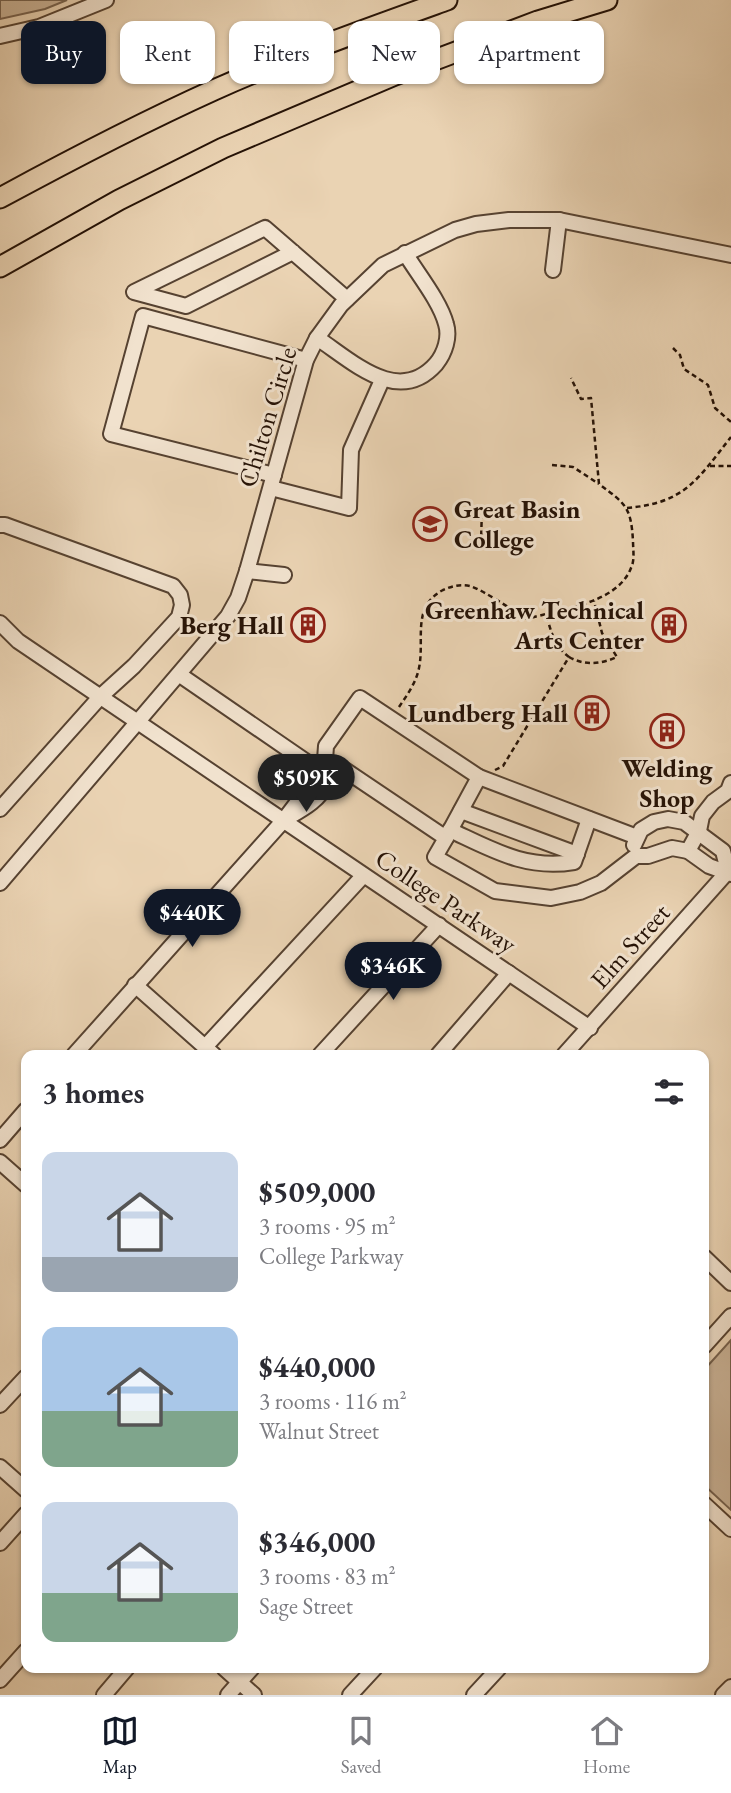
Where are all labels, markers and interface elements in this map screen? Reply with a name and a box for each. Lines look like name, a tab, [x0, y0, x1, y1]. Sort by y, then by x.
chip: Buy	[21, 21, 106, 84]
chip: Rent	[120, 21, 215, 84]
chip: Filters	[229, 21, 334, 84]
chip: New	[348, 21, 440, 84]
chip: Apartment	[454, 21, 604, 84]
street label: Chilton Circle	[230, 343, 304, 491]
place label: Great Basin College	[454, 492, 581, 556]
school or university icon: Great Basin College	[411, 505, 449, 543]
place label: Greenhaw Technical Arts Center	[425, 593, 644, 657]
building icon: Berg Hall	[289, 606, 327, 644]
building icon: Greenhaw Technical Arts Center	[650, 606, 688, 644]
place label: Berg Hall	[180, 608, 284, 642]
building icon: Lundberg Hall	[573, 694, 611, 732]
place label: Lundberg Hall	[407, 696, 568, 730]
building icon: Welding Shop	[648, 712, 686, 750]
place label: Welding Shop	[621, 751, 714, 815]
pin: $509K	[257, 754, 355, 814]
text: $509K	[274, 762, 338, 792]
street label: College Parkway	[369, 841, 524, 961]
pin: $440K	[143, 890, 241, 949]
street label: Elm Street	[583, 896, 677, 996]
text: $440K	[160, 897, 224, 927]
pin: $346K	[344, 942, 442, 1002]
text: $346K	[361, 950, 425, 980]
text: 3 homes	[42, 1073, 144, 1112]
icon: filters	[650, 1073, 688, 1111]
text: $509,000	[259, 1172, 375, 1211]
icon: home	[98, 1180, 182, 1264]
text: 3 rooms · 95 m²	[259, 1211, 396, 1241]
text: College Parkway	[259, 1241, 404, 1271]
text: $440,000	[259, 1347, 375, 1386]
icon: home	[98, 1355, 182, 1439]
text: 3 rooms · 116 m²	[259, 1386, 407, 1416]
text: Walnut Street	[259, 1416, 379, 1446]
text: $346,000	[259, 1522, 375, 1561]
icon: home	[98, 1530, 182, 1614]
text: 3 rooms · 83 m²	[259, 1561, 396, 1591]
text: Sage Street	[259, 1591, 353, 1621]
tab: Map	[101, 1712, 139, 1779]
tab: Saved	[341, 1712, 381, 1779]
tab: Home	[583, 1712, 630, 1779]

